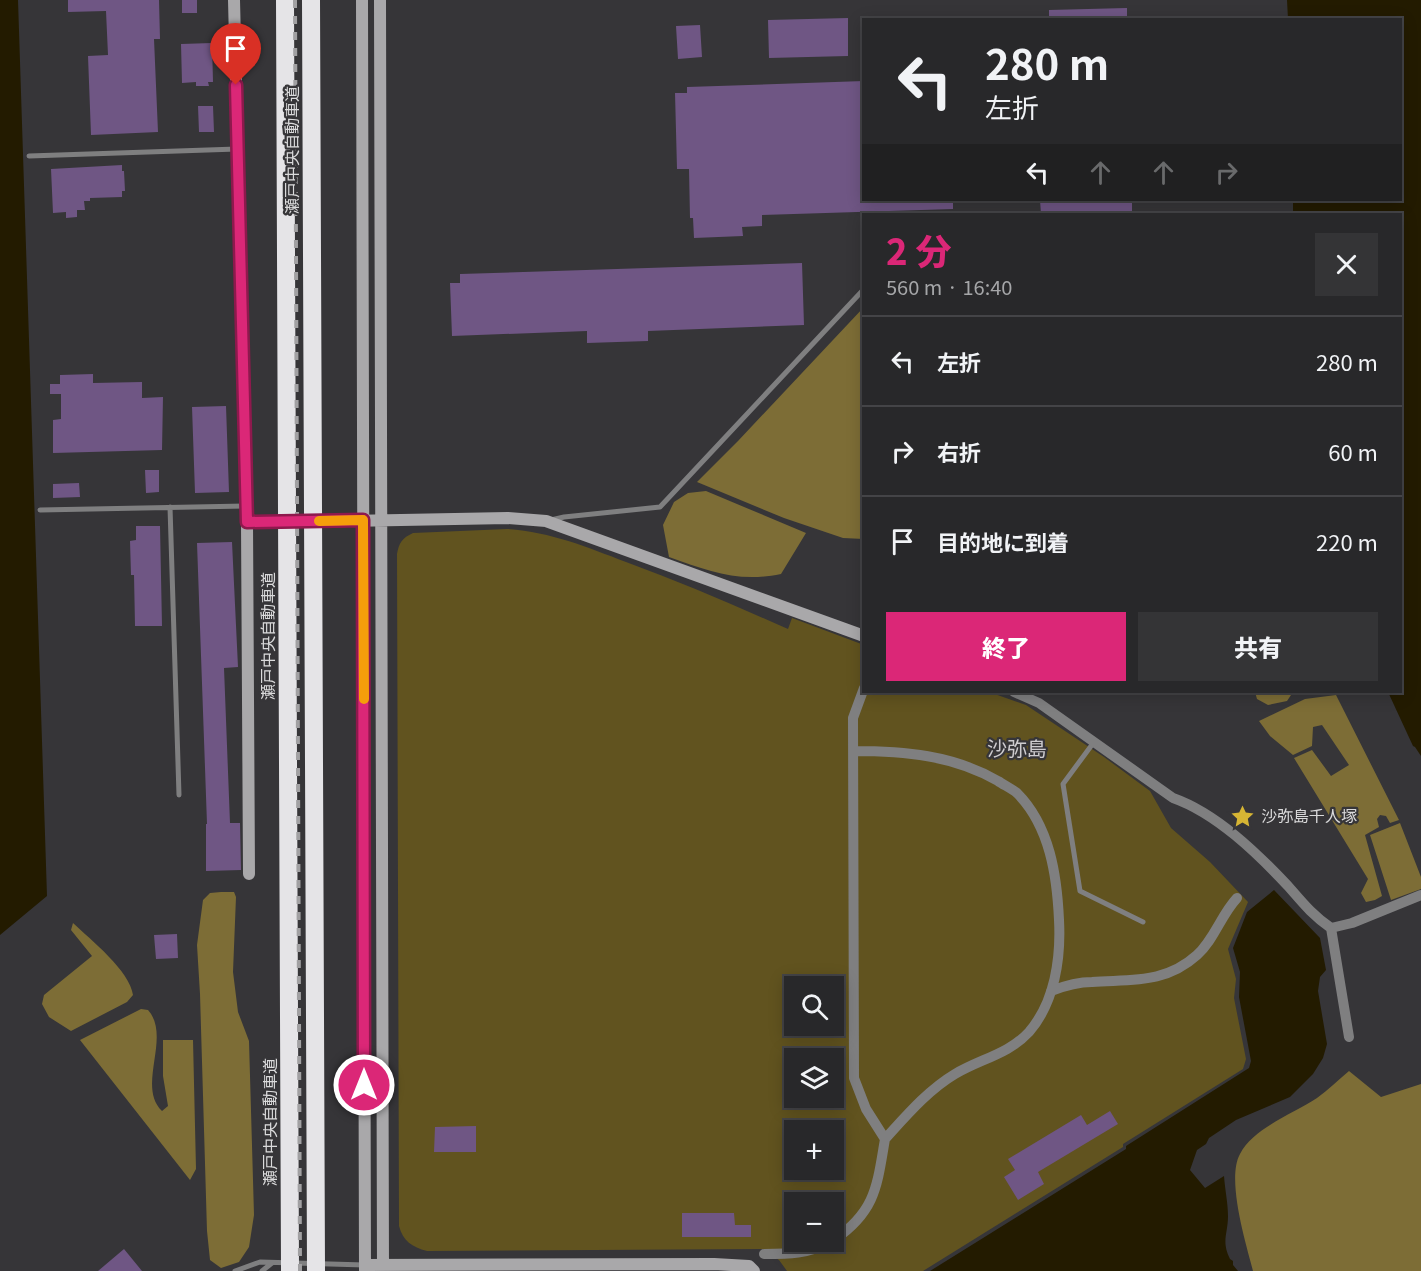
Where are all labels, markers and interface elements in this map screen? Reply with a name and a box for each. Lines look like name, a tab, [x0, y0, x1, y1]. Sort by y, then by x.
pin	[210, 23, 261, 85]
text: 280 m	[985, 31, 1109, 92]
icon: arrive	[219, 32, 252, 65]
icon: left	[886, 42, 964, 120]
street label: 瀬戸中央自動車道	[279, 86, 303, 214]
text: 左折	[985, 87, 1039, 126]
icon: left	[1021, 156, 1054, 189]
icon: ahead	[1084, 156, 1117, 189]
icon: ahead	[1147, 156, 1180, 189]
icon: right	[1210, 156, 1243, 189]
text: 2 分	[886, 223, 952, 275]
button: close	[1315, 233, 1378, 296]
text: 560 m · 16:40	[886, 272, 1012, 301]
icon: left	[886, 345, 919, 378]
text: 左折	[937, 345, 981, 377]
text: 280 m	[1316, 345, 1378, 377]
icon: right	[886, 435, 919, 468]
text: 右折	[937, 435, 981, 467]
text: 60 m	[1328, 435, 1378, 467]
icon: arrive	[886, 525, 919, 558]
text: 目的地に到着	[937, 525, 1069, 557]
text: 220 m	[1316, 525, 1378, 557]
street label: 瀬戸中央自動車道	[255, 572, 279, 700]
button: 終了	[886, 612, 1126, 681]
button: 共有	[1138, 612, 1378, 681]
district label: 沙弥島	[987, 733, 1047, 762]
place icon: 沙弥島千人塚	[1230, 803, 1256, 829]
place label: 沙弥島千人塚	[1261, 803, 1357, 827]
map controls	[784, 976, 844, 1252]
button: search	[784, 976, 844, 1036]
button: layers	[784, 1048, 844, 1108]
position arrow	[332, 1053, 396, 1117]
street label: 瀬戸中央自動車道	[257, 1058, 281, 1186]
button: +	[784, 1120, 844, 1180]
button: −	[784, 1192, 844, 1252]

